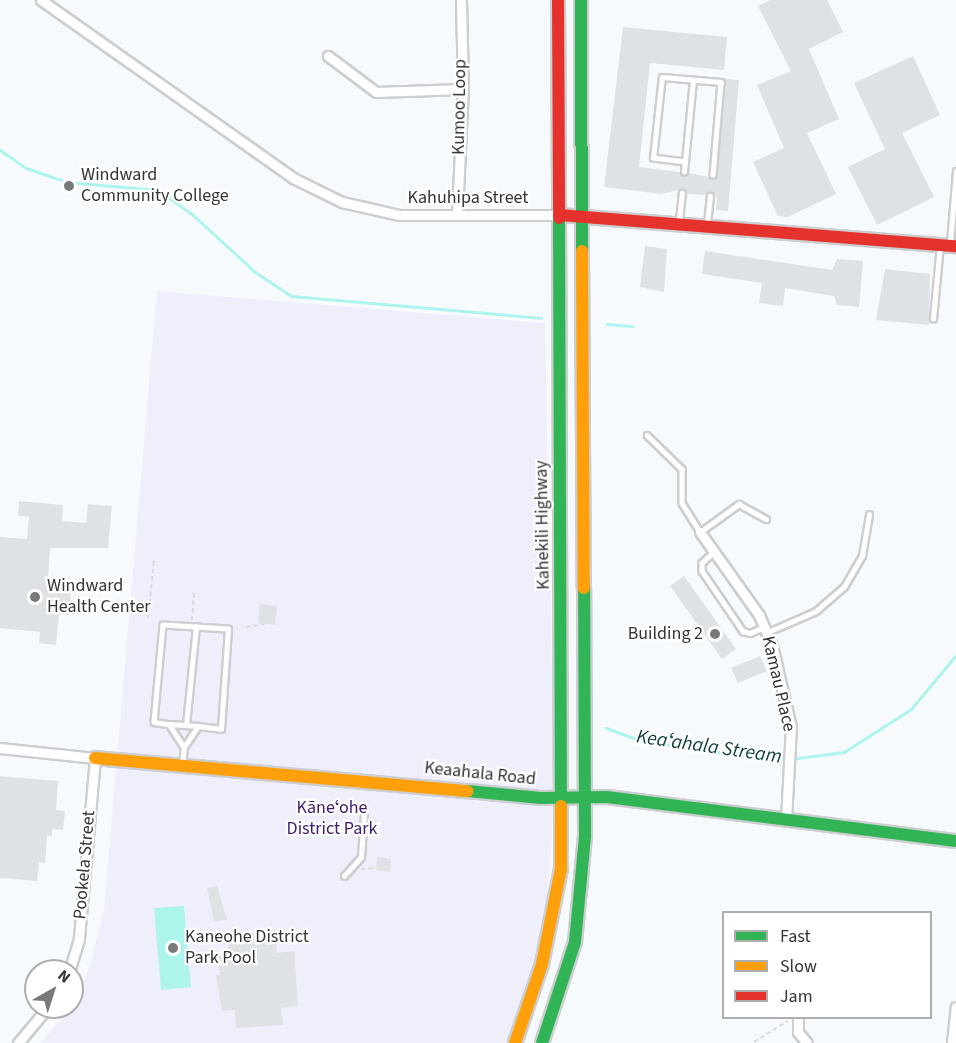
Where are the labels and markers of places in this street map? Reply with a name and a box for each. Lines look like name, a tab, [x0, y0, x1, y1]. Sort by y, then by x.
place label: Windward Community College	[81, 165, 229, 207]
marker: Windward Community College	[62, 179, 76, 193]
place label: Windward Health Center	[47, 576, 151, 618]
marker: Windward Health Center	[28, 590, 42, 604]
place label: Building 2	[628, 623, 703, 645]
marker: Building 2	[708, 627, 722, 641]
place label: Kaneohe District Park Pool	[185, 927, 309, 970]
marker: Kaneohe District Park Pool	[166, 941, 180, 955]

